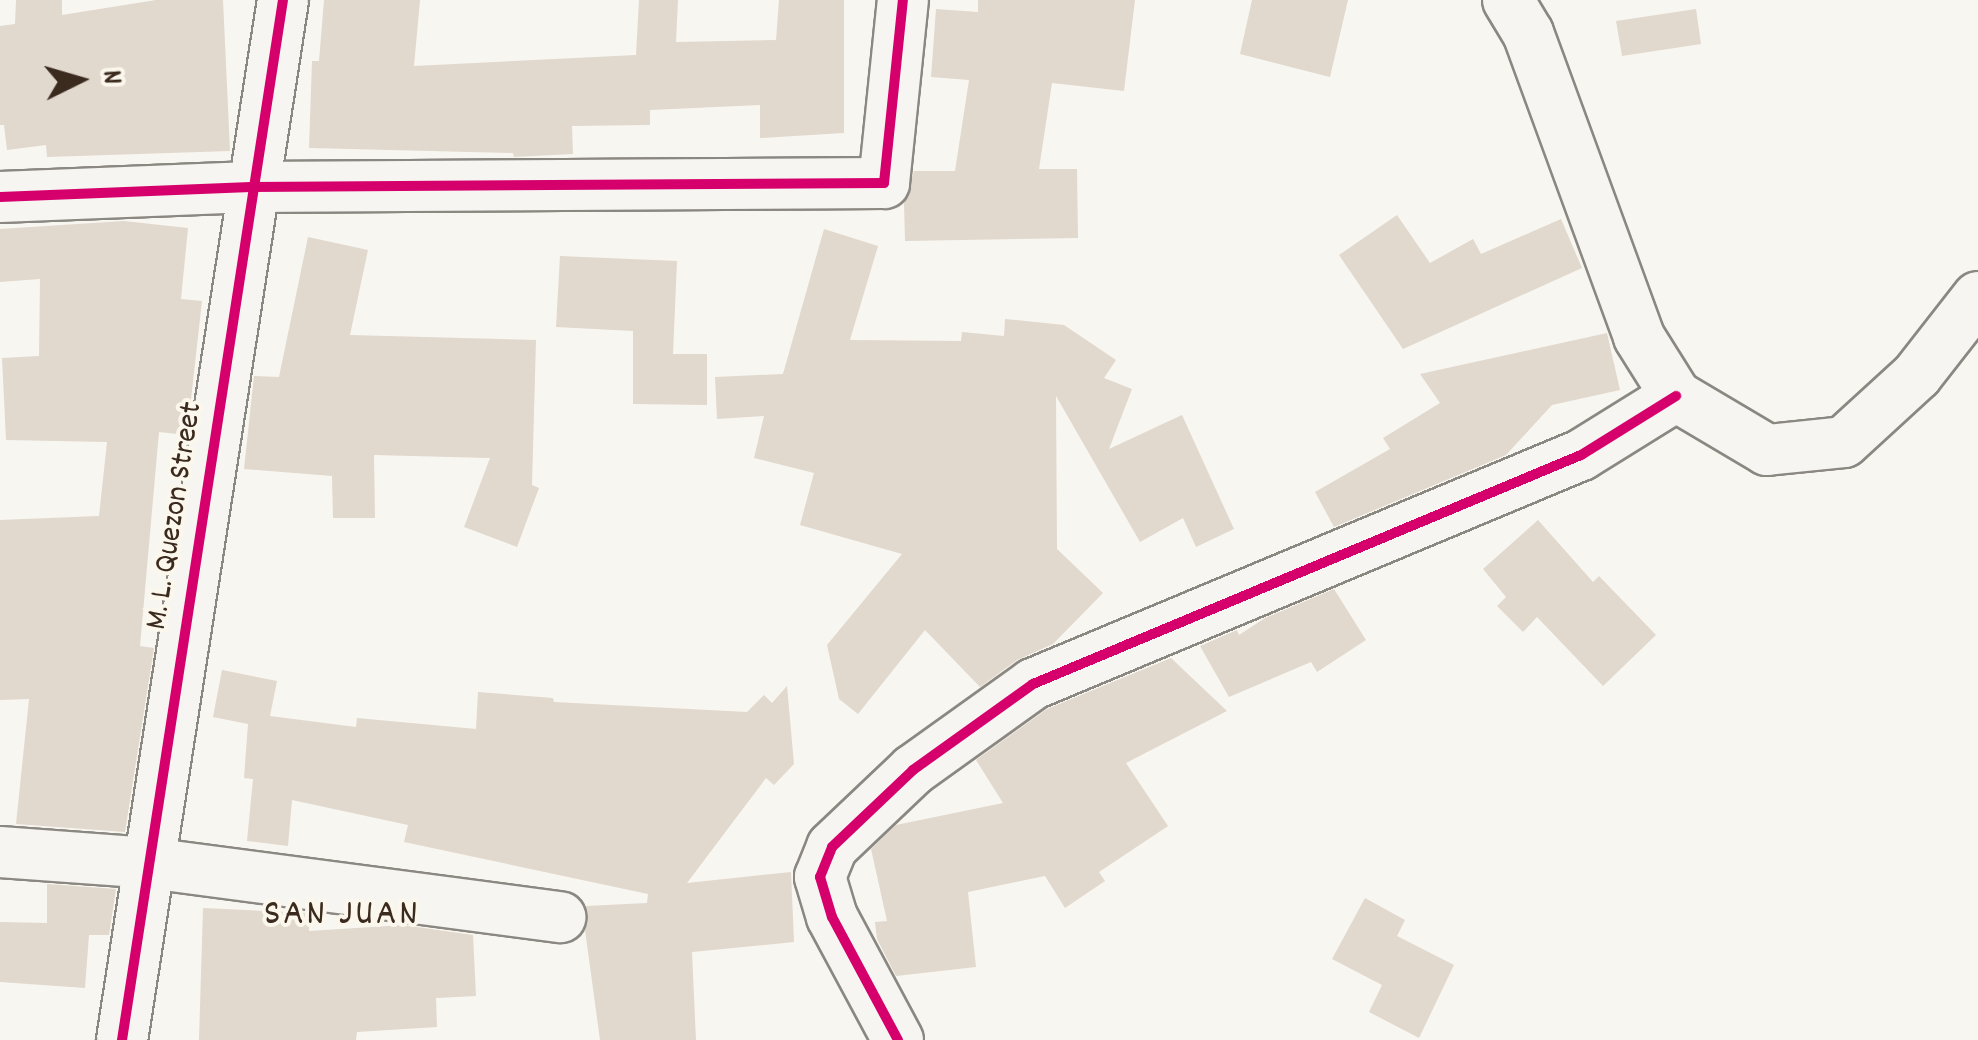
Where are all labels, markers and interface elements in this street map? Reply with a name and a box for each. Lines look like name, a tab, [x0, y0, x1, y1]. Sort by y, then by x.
north arrow	[30, 30, 130, 130]
text: N	[89, 69, 130, 86]
street label: M. L. Quezon Street	[139, 399, 213, 633]
district label: SAN JUAN	[264, 893, 420, 939]

